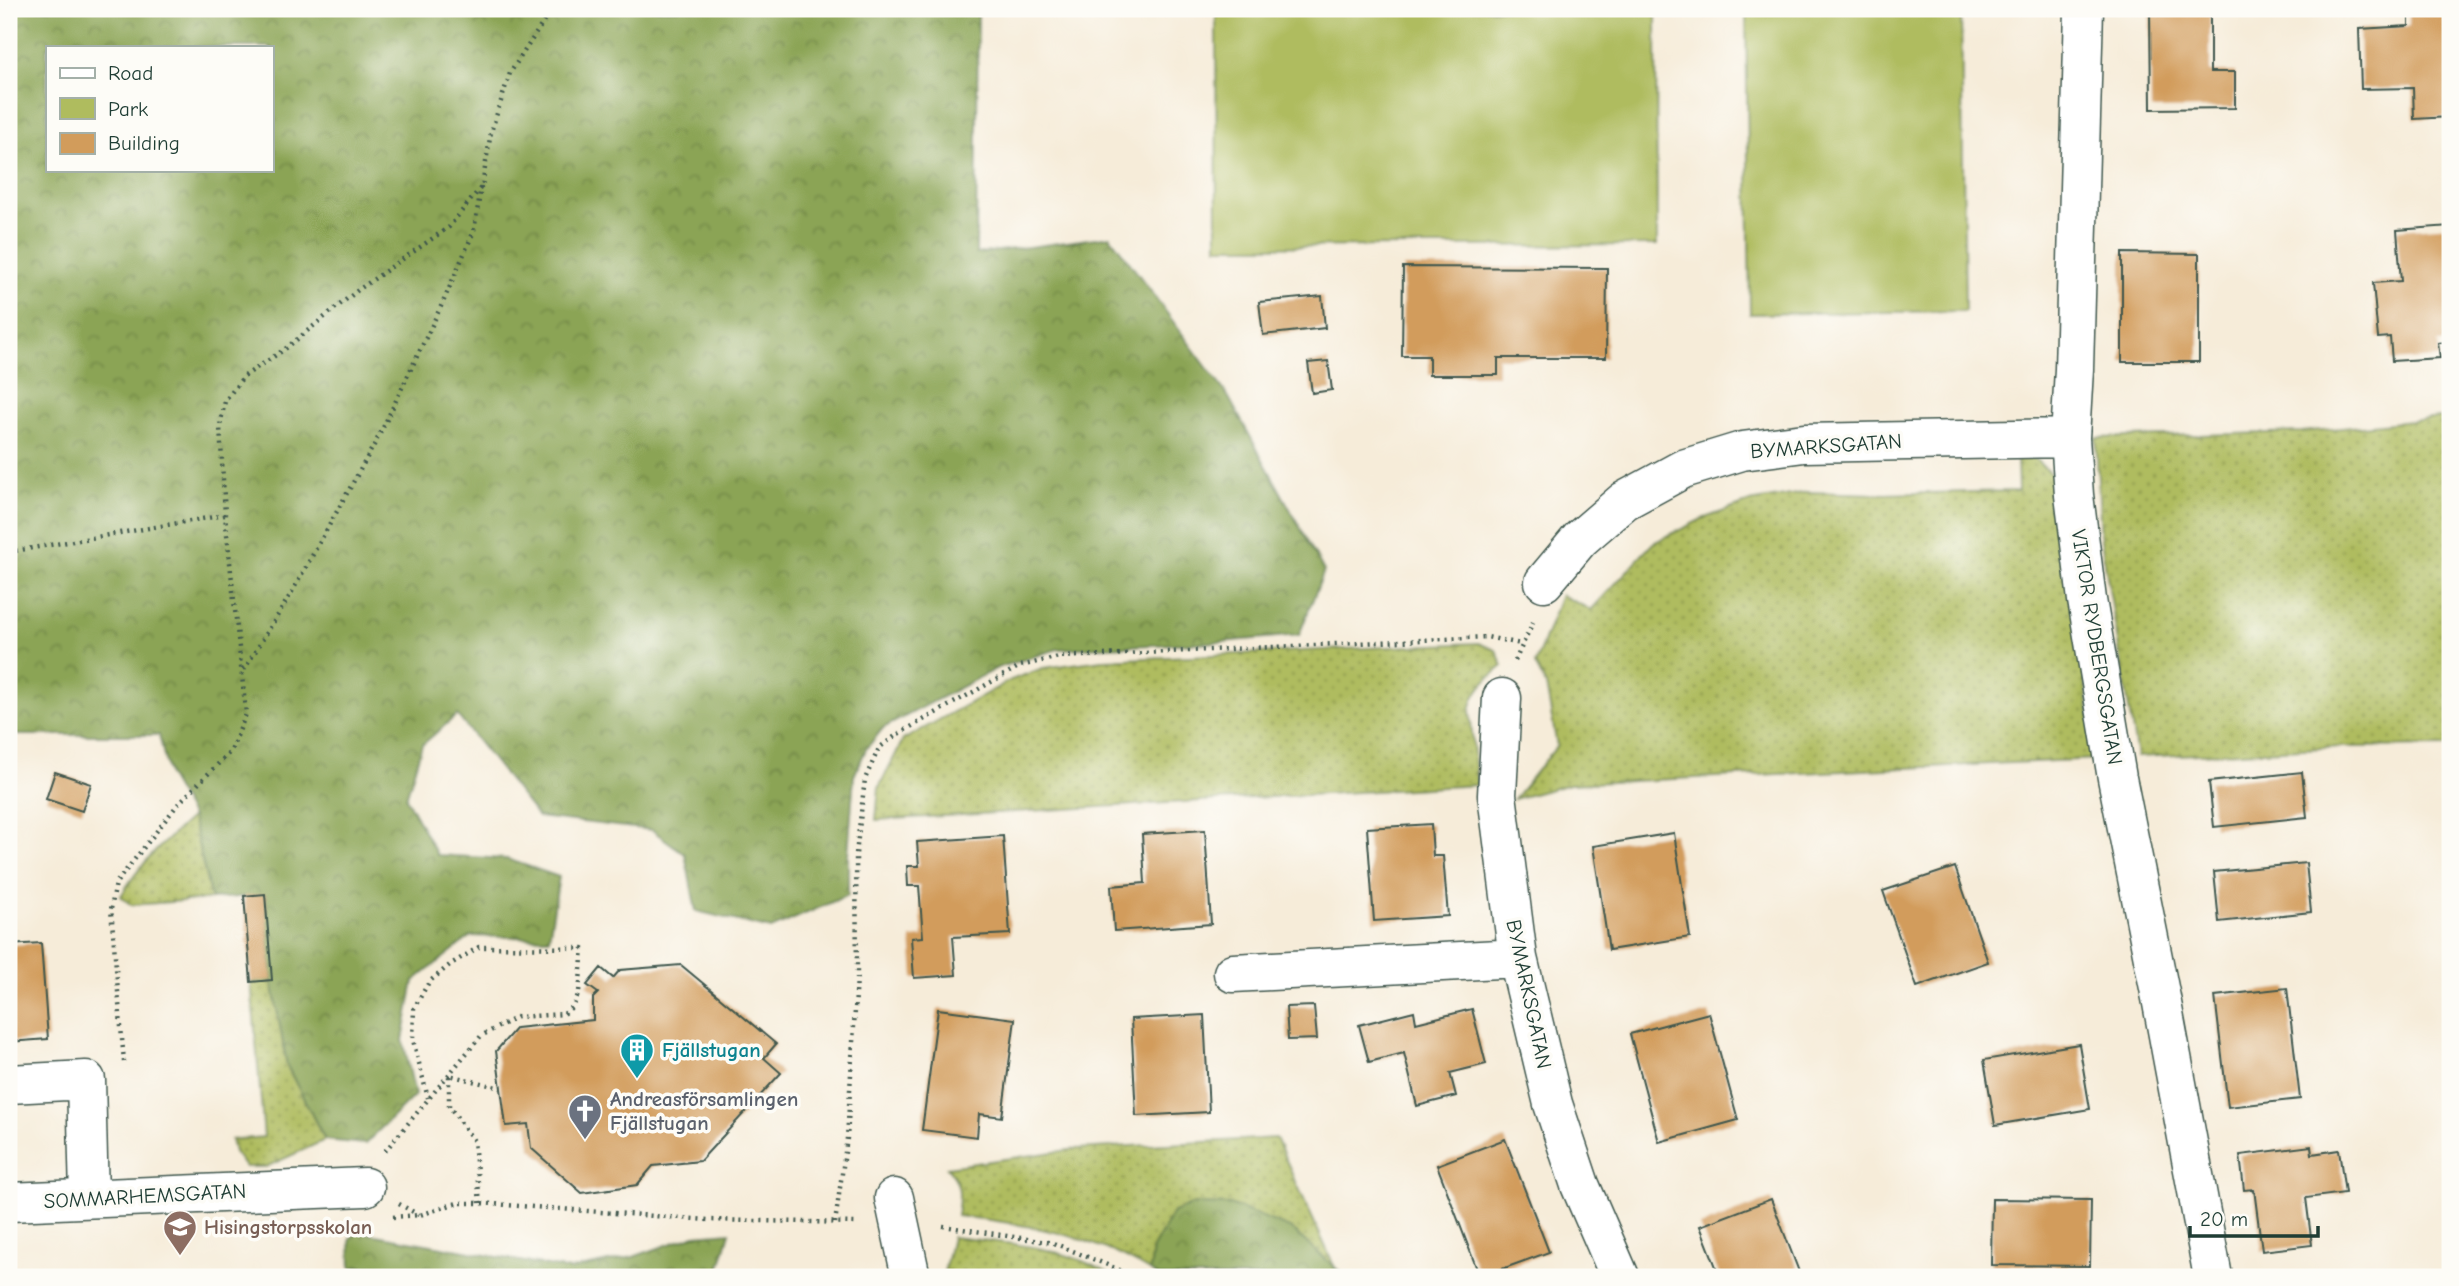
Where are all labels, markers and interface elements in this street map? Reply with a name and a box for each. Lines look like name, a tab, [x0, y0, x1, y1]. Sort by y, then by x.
legend	[46, 46, 273, 172]
text: Road	[108, 61, 153, 85]
text: Park	[108, 97, 148, 121]
text: Building	[108, 131, 180, 155]
street label: BYMARKSGATAN	[1749, 429, 1903, 463]
street label: VIKTOR RYDBERGSGATAN	[2067, 528, 2127, 766]
street label: BYMARKSGATAN	[1501, 917, 1557, 1071]
building icon: Fjällstugan	[618, 1031, 656, 1080]
place label: Fjällstugan	[662, 1038, 761, 1062]
place label: Andreasförsamlingen Fjällstugan	[610, 1087, 798, 1135]
church icon: Andreasförsamlingen Fjällstugan	[566, 1092, 604, 1141]
street label: SOMMARHEMSGATAN	[43, 1179, 247, 1213]
scale bar	[2190, 1195, 2317, 1239]
text: 20 m	[2200, 1207, 2248, 1231]
school or university icon: Hisingstorpsskolan	[161, 1208, 199, 1257]
place label: Hisingstorpsskolan	[204, 1215, 372, 1239]

